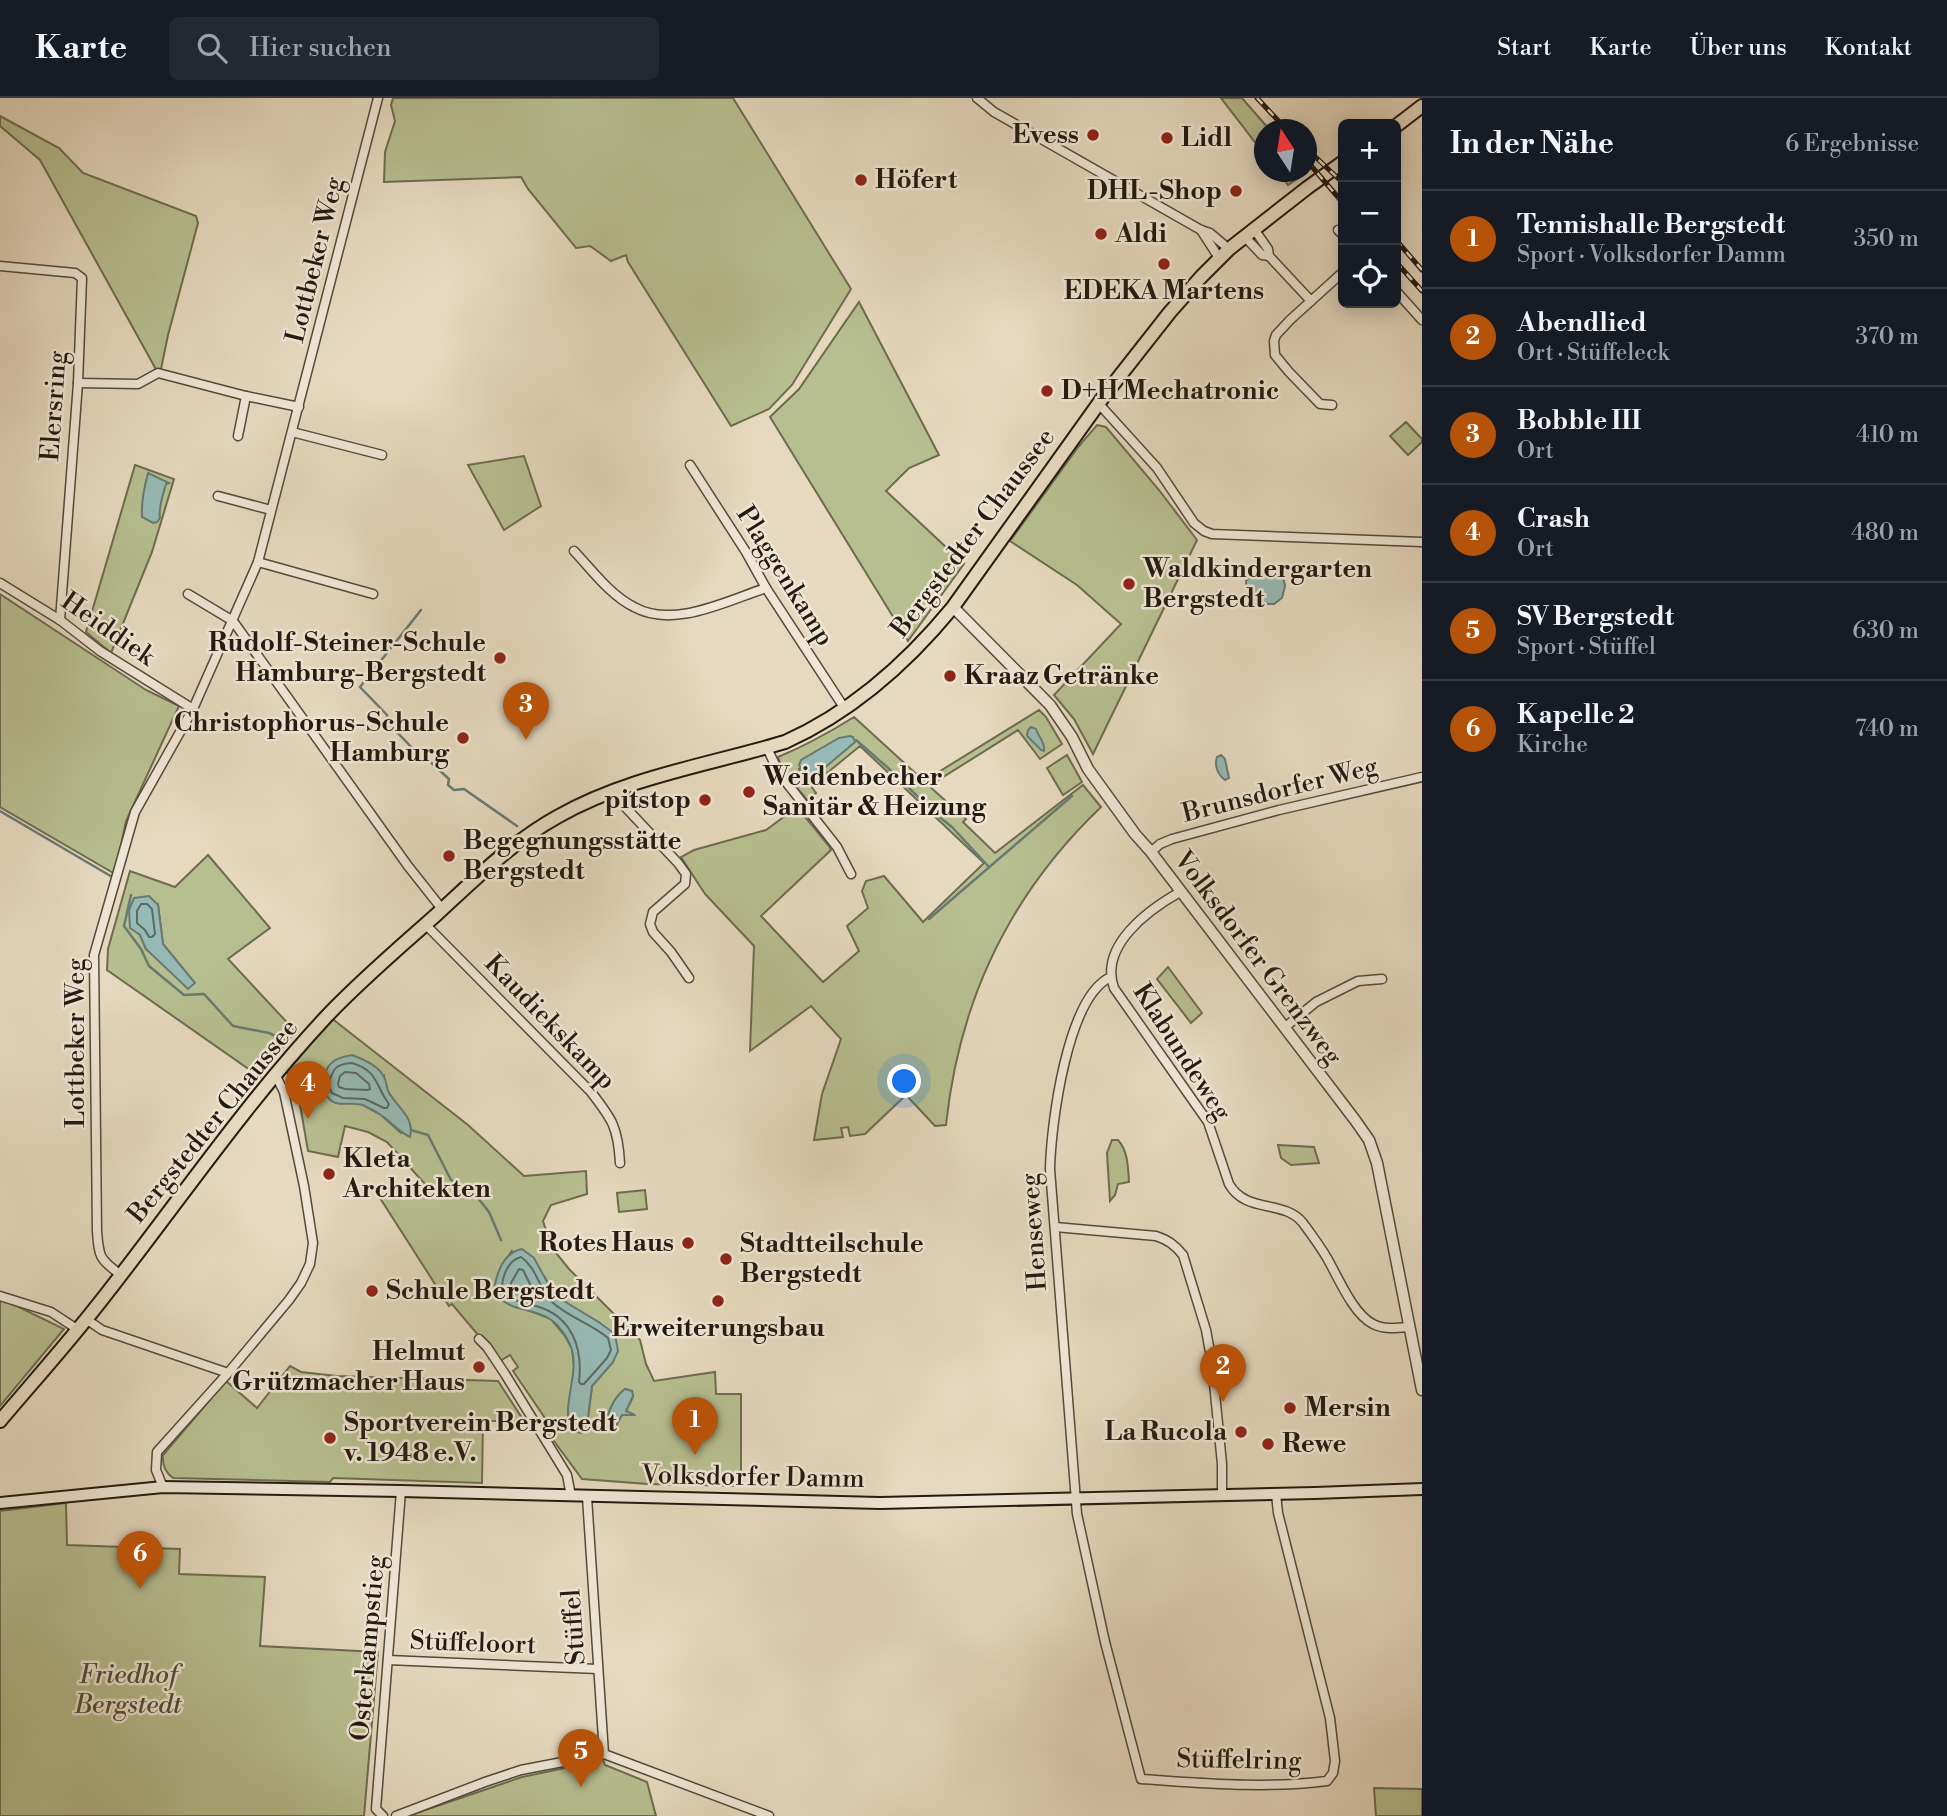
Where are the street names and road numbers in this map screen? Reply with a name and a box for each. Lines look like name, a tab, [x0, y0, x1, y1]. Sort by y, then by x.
street label: Lottbeker Weg	[279, 173, 351, 346]
street label: Elersring	[34, 349, 74, 462]
street label: Bergstedter Chaussee	[883, 422, 1062, 645]
street label: Plaggenkamp	[729, 500, 841, 652]
street label: Heiddiek	[55, 585, 162, 674]
street label: Brunsdorfer Weg	[1178, 750, 1382, 830]
street label: Volksdorfer Grenzweg	[1166, 844, 1349, 1072]
street label: Kaudiekskamp	[477, 948, 623, 1096]
street label: Lottbeker Weg	[60, 958, 92, 1128]
street label: Klabundeweg	[1126, 977, 1239, 1127]
street label: Bergstedter Chaussee	[120, 1012, 305, 1230]
street label: Henseweg	[1014, 1171, 1054, 1292]
street label: Volksdorfer Damm	[640, 1459, 865, 1495]
street label: Osterkampstieg	[344, 1553, 392, 1742]
street label: Stüffel	[555, 1588, 593, 1666]
street label: Stüffeloort	[409, 1625, 537, 1661]
street label: Stüffelring	[1176, 1743, 1302, 1777]

